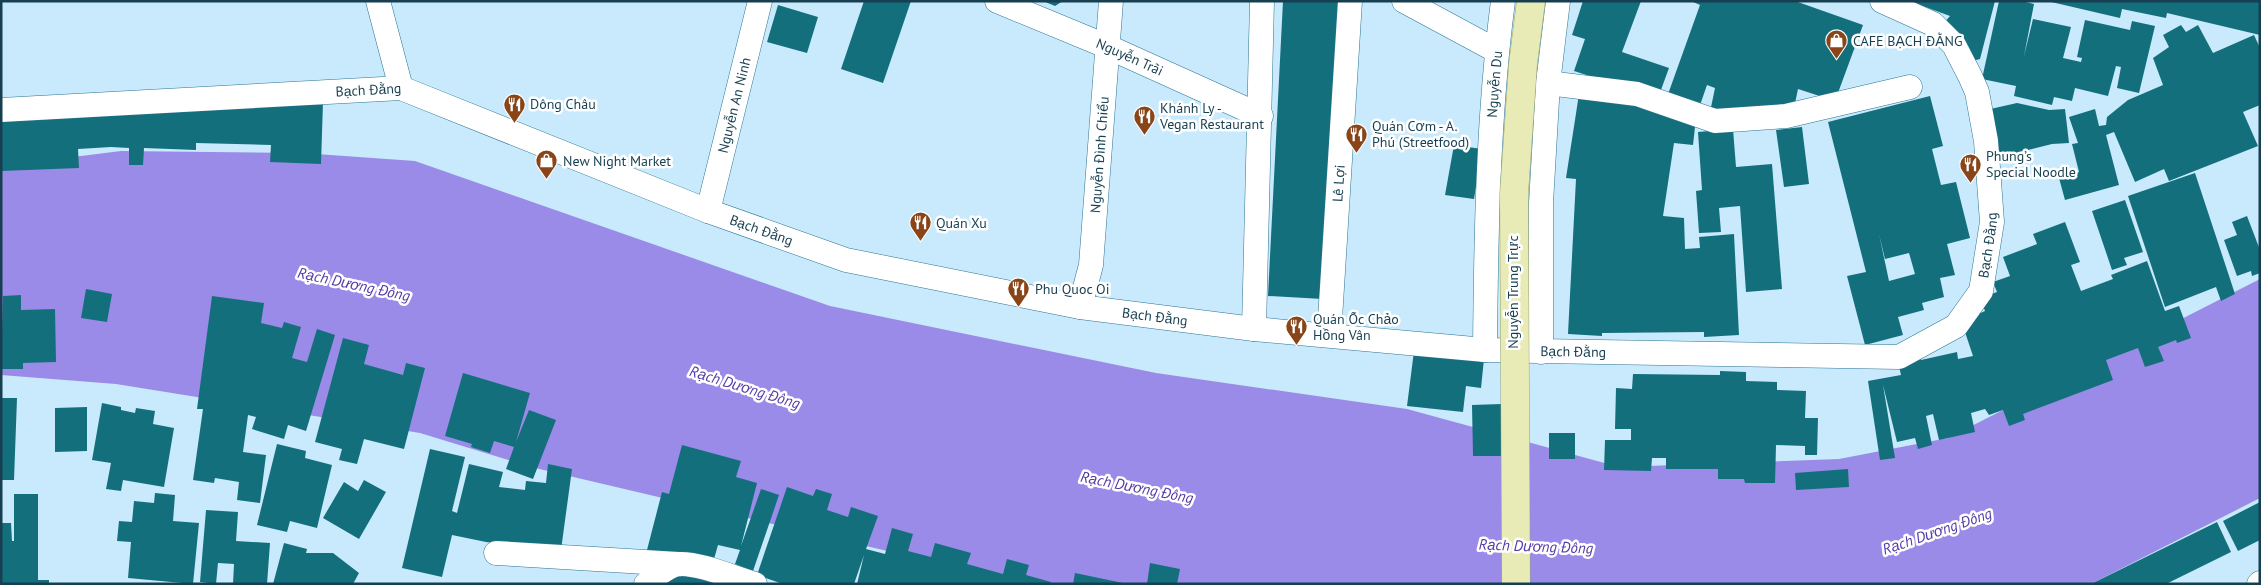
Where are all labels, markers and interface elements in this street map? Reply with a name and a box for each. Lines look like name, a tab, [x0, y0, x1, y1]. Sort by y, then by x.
shop icon: CAFE BẠCH ĐẰNG	[1825, 29, 1849, 60]
place label: CAFE BẠCH ĐẰNG	[1853, 32, 1962, 50]
street label: Nguyễn Trãi	[1094, 34, 1166, 80]
street label: Nguyễn Du	[1483, 50, 1506, 118]
street label: Nguyễn An Ninh	[714, 55, 755, 155]
street label: Bạch Đằng	[335, 79, 402, 101]
restaurant icon: Dông Châu	[502, 92, 526, 123]
place label: Dông Châu	[530, 95, 596, 113]
street label: Nguyễn Đình Chiểu	[1086, 96, 1113, 214]
place label: Khánh Ly - Vegan Restaurant	[1159, 99, 1264, 133]
restaurant icon: Khánh Ly - Vegan Restaurant	[1132, 104, 1156, 135]
place label: Quán Cơm - A. Phú (Streetfood)	[1372, 117, 1469, 151]
restaurant icon: Quán Cơm - A. Phú (Streetfood)	[1344, 122, 1368, 153]
place label: Phung’s Special Noodle	[1986, 147, 2076, 181]
shop icon: New Night Market	[535, 149, 559, 180]
place label: New Night Market	[563, 152, 671, 170]
restaurant icon: Phung’s Special Noodle	[1958, 152, 1982, 183]
street label: Lê Lợi	[1328, 164, 1349, 203]
street label: Bạch Đằng	[727, 210, 795, 249]
restaurant icon: Quán Xu	[908, 211, 932, 242]
street label: Bạch Đằng	[1974, 212, 2001, 279]
place label: Quán Xu	[936, 214, 987, 232]
street label: Nguyễn Trung Trực	[1504, 235, 1522, 349]
water label: Rạch Dương Đông	[296, 263, 412, 305]
restaurant icon: Phu Quoc Oi	[1007, 277, 1031, 308]
place label: Phu Quoc Oi	[1035, 280, 1109, 298]
street label: Bạch Đằng	[1121, 303, 1189, 330]
place label: Quán Ốc Chảo Hồng Vân	[1313, 310, 1399, 344]
restaurant icon: Quán Ốc Chảo Hồng Vân	[1285, 315, 1309, 346]
street label: Bạch Đằng	[1540, 342, 1606, 361]
water label: Rạch Dương Đông	[687, 361, 803, 413]
water label: Rạch Dương Đông	[1079, 467, 1196, 507]
water label: Rạch Dương Đông	[1880, 503, 1995, 559]
water label: Rạch Dương Đông	[1478, 535, 1594, 558]

